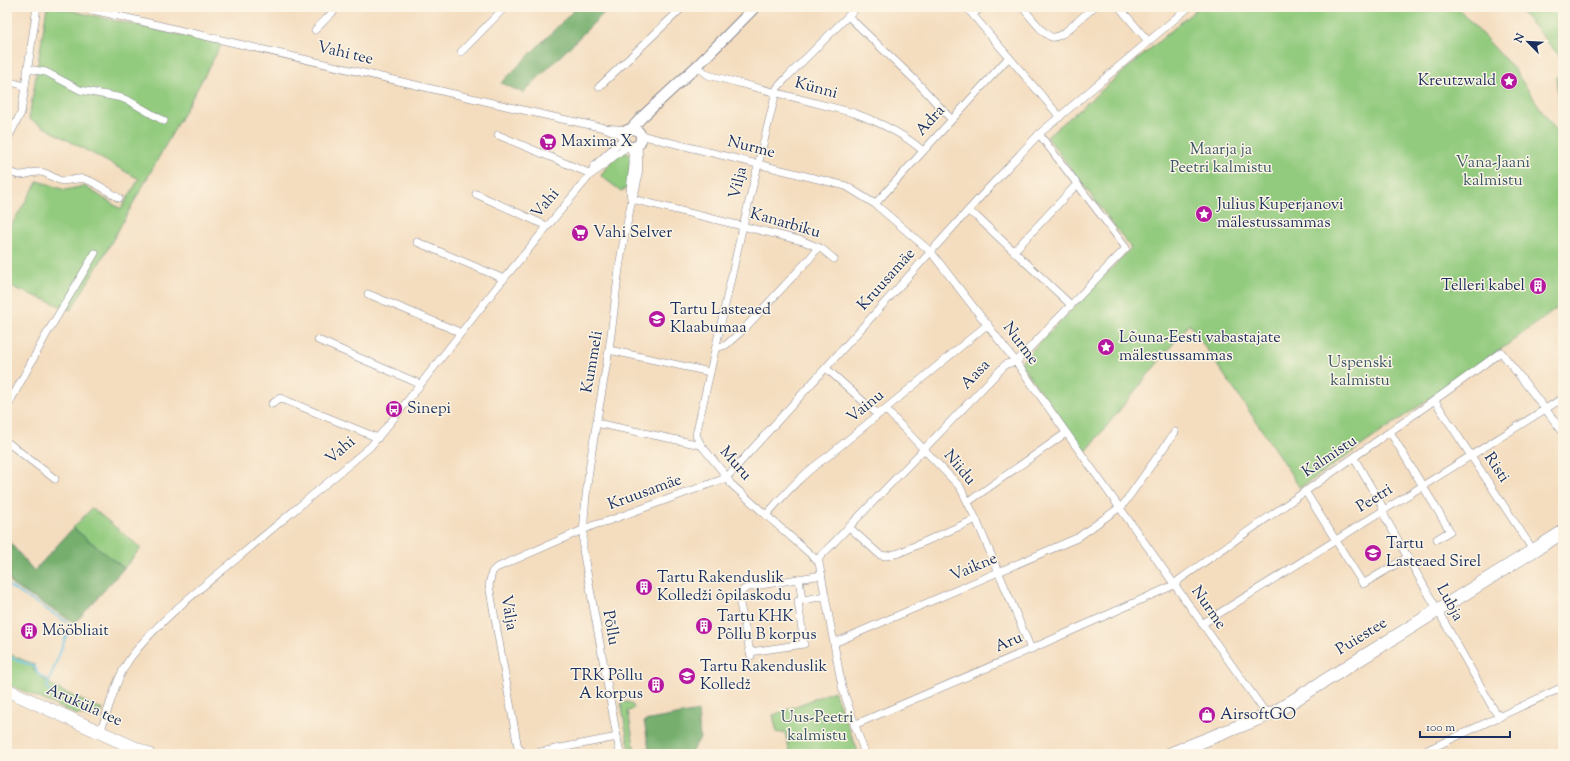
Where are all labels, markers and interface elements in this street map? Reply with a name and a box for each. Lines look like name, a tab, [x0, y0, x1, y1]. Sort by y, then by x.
north arrow	[1508, 22, 1548, 62]
text: N	[1510, 31, 1529, 47]
street label: Vahi tee	[315, 36, 375, 72]
place label: Kreutzwald	[1418, 70, 1496, 93]
place icon: Kreutzwald	[1499, 71, 1519, 91]
street label: Künni	[792, 72, 841, 106]
street label: Adra	[911, 100, 951, 142]
place label: Maxima X	[561, 131, 632, 154]
street label: Nurme	[725, 131, 777, 165]
supermarket icon: Maxima X	[538, 132, 558, 152]
park label: Maarja ja Peetri kalmistu	[1170, 139, 1272, 180]
park label: Vana-Jaani kalmistu	[1456, 152, 1531, 193]
street label: Vilja	[724, 164, 754, 202]
street label: Vahi	[526, 184, 566, 224]
place label: Julius Kuperjanovi mälestussammas	[1216, 194, 1344, 235]
street label: Kanarbiku	[747, 203, 823, 245]
place icon: Julius Kuperjanovi mälestussammas	[1194, 204, 1214, 224]
place label: Vahi Selver	[593, 222, 672, 245]
supermarket icon: Vahi Selver	[570, 223, 590, 243]
street label: Kruusamäe	[853, 244, 921, 316]
place label: Telleri kabel	[1441, 275, 1526, 298]
building icon: Telleri kabel	[1528, 276, 1548, 296]
place label: Tartu Lasteaed Klaabumaa	[670, 299, 771, 340]
school or university icon: Tartu Lasteaed Klaabumaa	[647, 309, 667, 329]
street label: Nurme	[996, 318, 1044, 370]
place label: Lõuna-Eesti vabastajate mälestussammas	[1119, 327, 1281, 368]
street label: Kummeli	[576, 329, 610, 395]
place icon: Lõuna-Eesti vabastajate mälestussammas	[1096, 337, 1116, 357]
park label: Uspenski kalmistu	[1328, 352, 1393, 393]
street label: Aasa	[956, 354, 997, 395]
street label: Vainu	[842, 385, 890, 429]
place label: Sinepi	[407, 398, 452, 421]
bus stop icon: Sinepi	[384, 399, 404, 419]
street label: Kalmistu	[1298, 430, 1362, 484]
street label: Vahi	[321, 431, 361, 471]
street label: Muru	[714, 442, 756, 486]
street label: Niidu	[937, 445, 981, 491]
street label: Risti	[1477, 448, 1515, 488]
street label: Kruusamäe	[605, 469, 685, 517]
street label: Peetri	[1352, 479, 1398, 519]
place label: Tartu Lasteaed Sirel	[1386, 533, 1482, 574]
school or university icon: Tartu Lasteaed Sirel	[1363, 543, 1383, 563]
street label: Vaikne	[947, 548, 1001, 588]
place label: Tartu Rakenduslik Kolledži õpilaskodu	[657, 567, 791, 608]
building icon: Tartu Rakenduslik Kolledži õpilaskodu	[634, 577, 654, 597]
street label: Lubja	[1430, 580, 1469, 626]
street label: Nurme	[1185, 582, 1231, 634]
street label: Välja	[494, 594, 523, 633]
place label: Tartu KHK Põllu B korpus	[717, 606, 816, 647]
street label: Põllu	[596, 609, 624, 647]
street label: Puiestee	[1332, 612, 1392, 662]
building icon: Tartu KHK Põllu B korpus	[694, 616, 714, 636]
place label: Mööbliait	[42, 620, 109, 643]
building icon: Mööbliait	[19, 621, 39, 641]
street label: Aru	[992, 627, 1026, 659]
place label: Tartu Rakenduslik Kolledž	[700, 656, 828, 697]
place label: TRK Põllu A korpus	[570, 665, 643, 706]
school or university icon: Tartu Rakenduslik Kolledž	[677, 666, 697, 686]
building icon: TRK Põllu A korpus	[646, 675, 666, 695]
street label: Aruküla tee	[42, 679, 126, 733]
place label: AirsoftGO	[1220, 704, 1296, 727]
shop icon: AirsoftGO	[1197, 705, 1217, 725]
park label: Uus-Peetri kalmistu	[780, 707, 854, 748]
scale bar	[1420, 713, 1510, 739]
text: 100 m	[1426, 719, 1455, 737]

